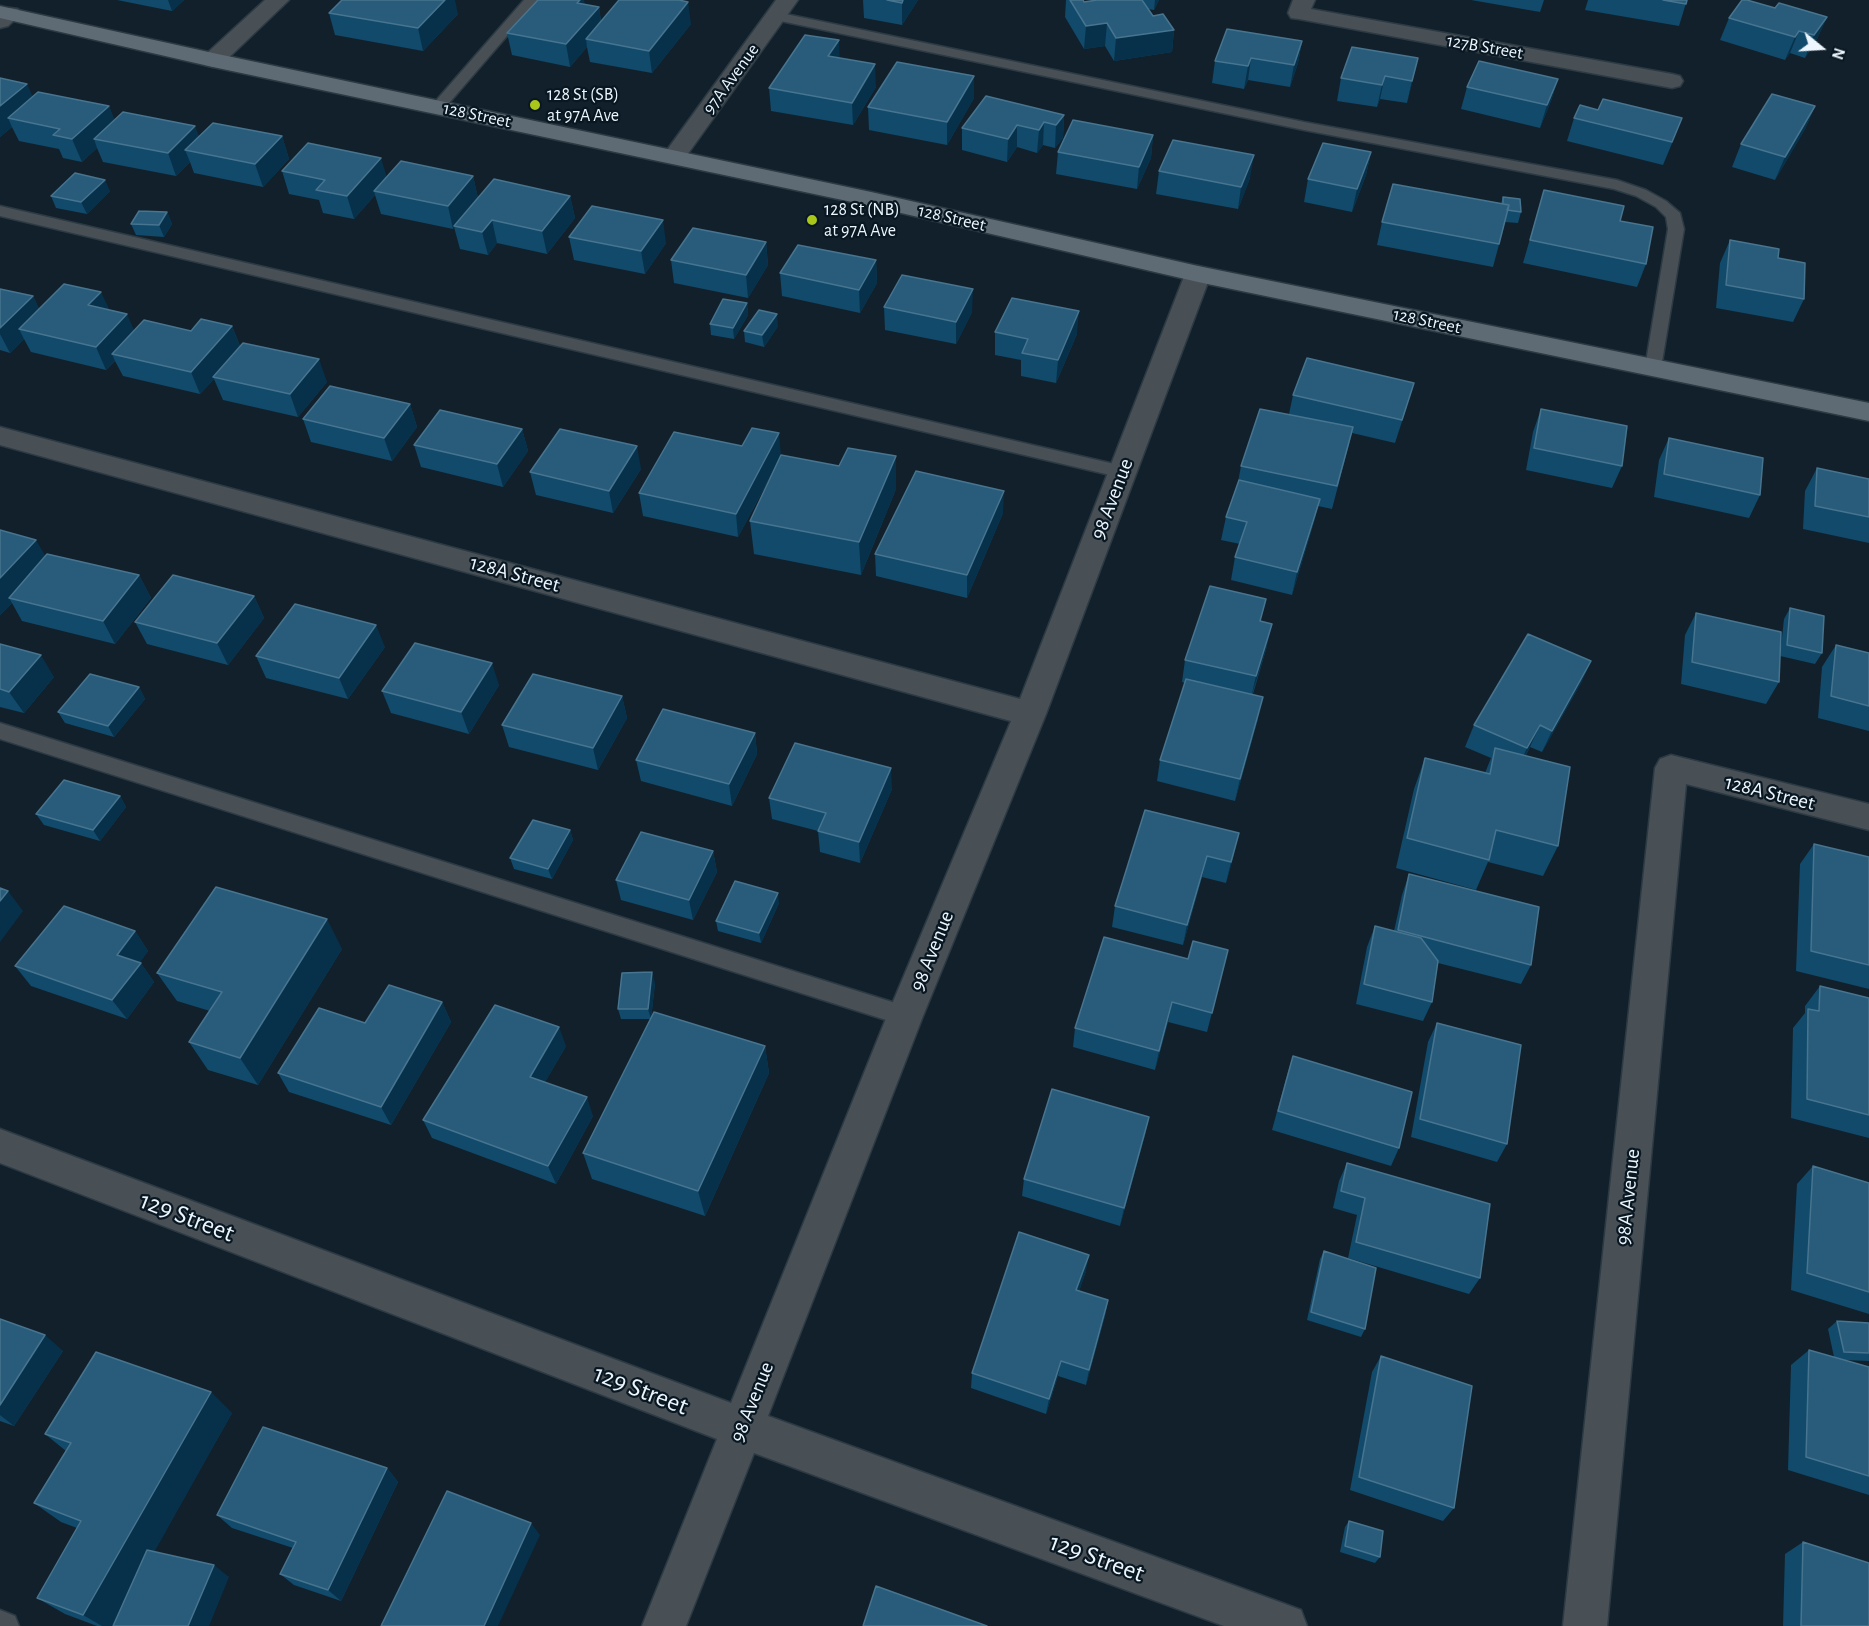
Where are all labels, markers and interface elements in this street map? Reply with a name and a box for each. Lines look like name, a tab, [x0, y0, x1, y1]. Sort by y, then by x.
north arrow	[1791, 18, 1851, 78]
street label: 127B Street	[1445, 30, 1525, 64]
street label: 97A Avenue	[698, 40, 764, 118]
text: N	[1829, 46, 1847, 61]
place label: 128 St (SB) at 97A Ave	[547, 84, 619, 127]
street label: 128 Street	[441, 97, 513, 133]
marker: 128 St (SB) at 97A Ave	[528, 98, 542, 112]
place label: 128 St (NB) at 97A Ave	[824, 199, 900, 242]
street label: 128 Street	[916, 200, 988, 236]
marker: 128 St (NB) at 97A Ave	[805, 213, 819, 227]
street label: 128 Street	[1391, 303, 1463, 339]
street label: 98 Avenue	[1085, 455, 1139, 543]
street label: 128A Street	[467, 550, 563, 598]
street label: 128A Street	[1722, 770, 1818, 816]
street label: 98 Avenue	[904, 907, 960, 995]
street label: 98A Avenue	[1610, 1148, 1646, 1246]
street label: 129 Street	[135, 1185, 239, 1249]
street label: 129 Street	[589, 1358, 693, 1422]
street label: 98 Avenue	[724, 1358, 780, 1446]
street label: 129 Street	[1045, 1526, 1149, 1590]

